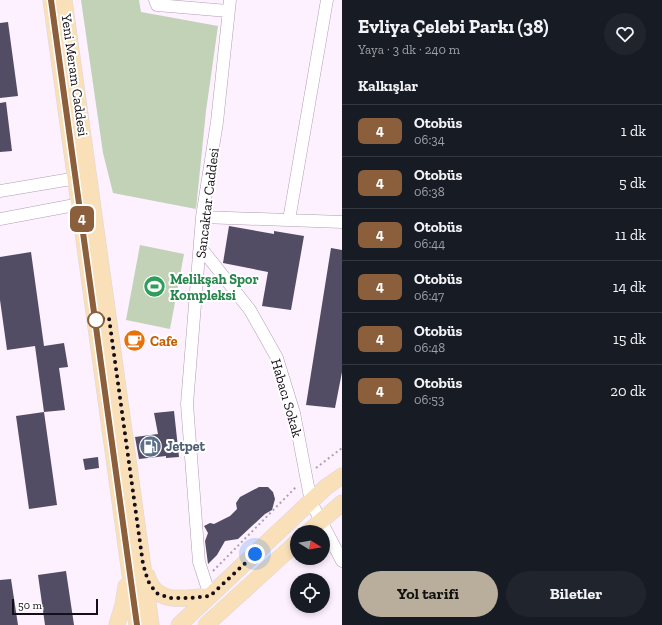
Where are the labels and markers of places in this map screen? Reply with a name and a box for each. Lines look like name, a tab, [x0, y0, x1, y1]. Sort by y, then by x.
place label: Melikşah Spor Kompleksi	[170, 271, 259, 304]
sports icon: Melikşah Spor Kompleksi	[142, 274, 168, 300]
unlabelled marker	[87, 311, 105, 329]
cafe icon: Cafe	[122, 328, 148, 354]
place label: Cafe	[150, 333, 178, 350]
fuel station icon: Jetpet	[137, 433, 163, 459]
place label: Jetpet	[166, 438, 205, 455]

